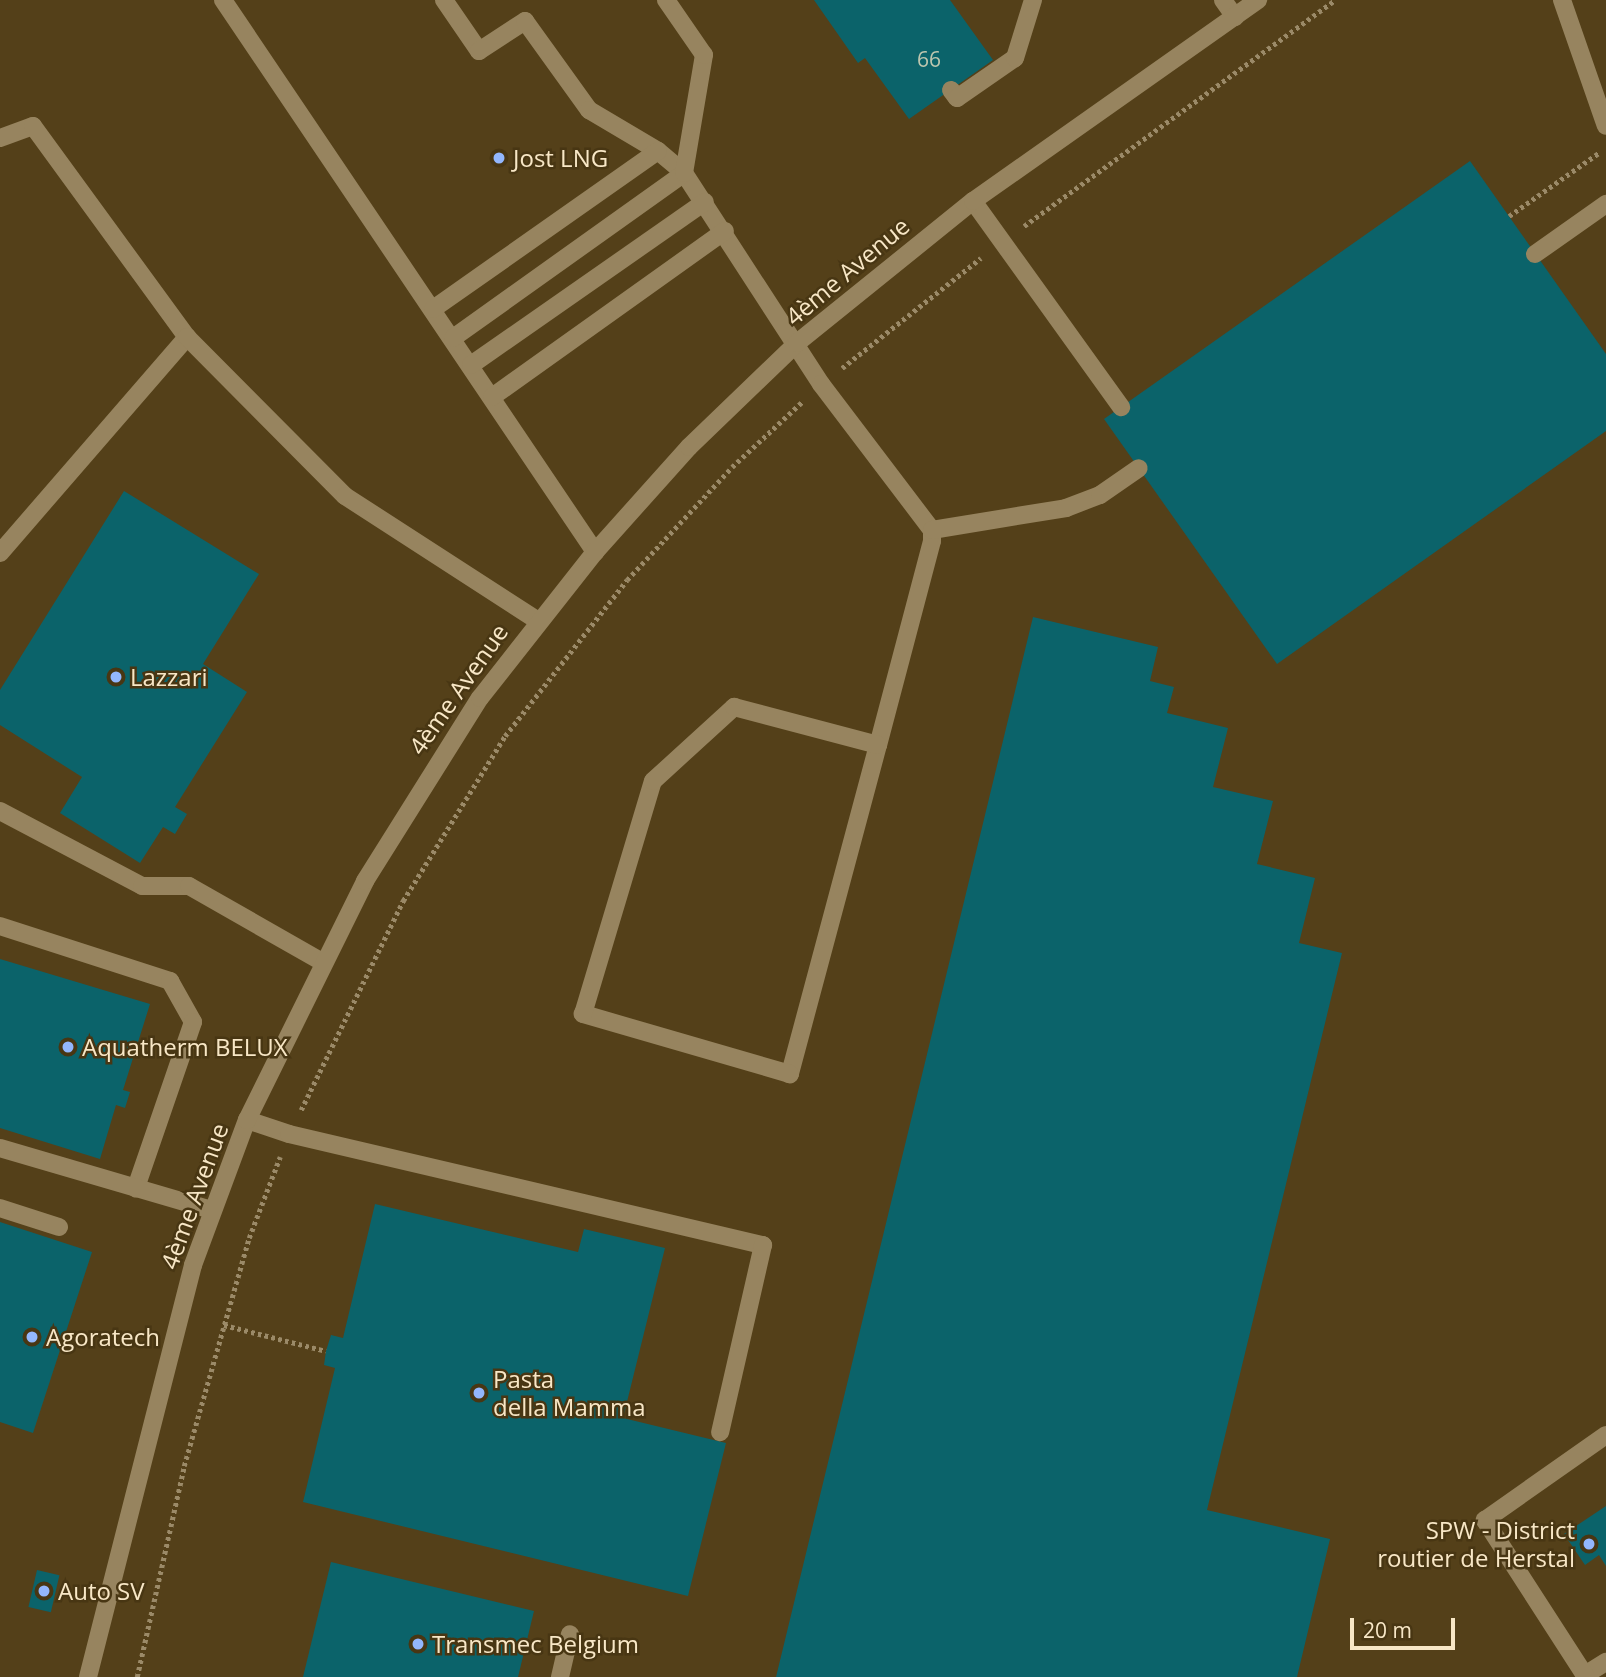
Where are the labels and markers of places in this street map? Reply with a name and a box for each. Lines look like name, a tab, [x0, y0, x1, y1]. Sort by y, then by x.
place label: Jost LNG	[513, 144, 608, 172]
marker: Jost LNG	[491, 150, 507, 166]
place label: Lazzari	[130, 663, 208, 691]
marker: Lazzari	[108, 669, 124, 685]
place label: Aquatherm BELUX	[82, 1033, 288, 1061]
marker: Aquatherm BELUX	[60, 1039, 76, 1055]
place label: Agoratech	[46, 1323, 160, 1351]
marker: Agoratech	[24, 1329, 40, 1345]
place label: Pasta della Mamma	[493, 1365, 646, 1421]
marker: Pasta della Mamma	[471, 1385, 487, 1401]
place label: SPW - District routier de Herstal	[1377, 1516, 1575, 1572]
marker: SPW - District routier de Herstal	[1581, 1536, 1597, 1552]
place label: Auto SV	[58, 1577, 145, 1605]
marker: Auto SV	[36, 1583, 52, 1599]
place label: Transmec Belgium	[432, 1630, 639, 1658]
marker: Transmec Belgium	[410, 1636, 426, 1652]

